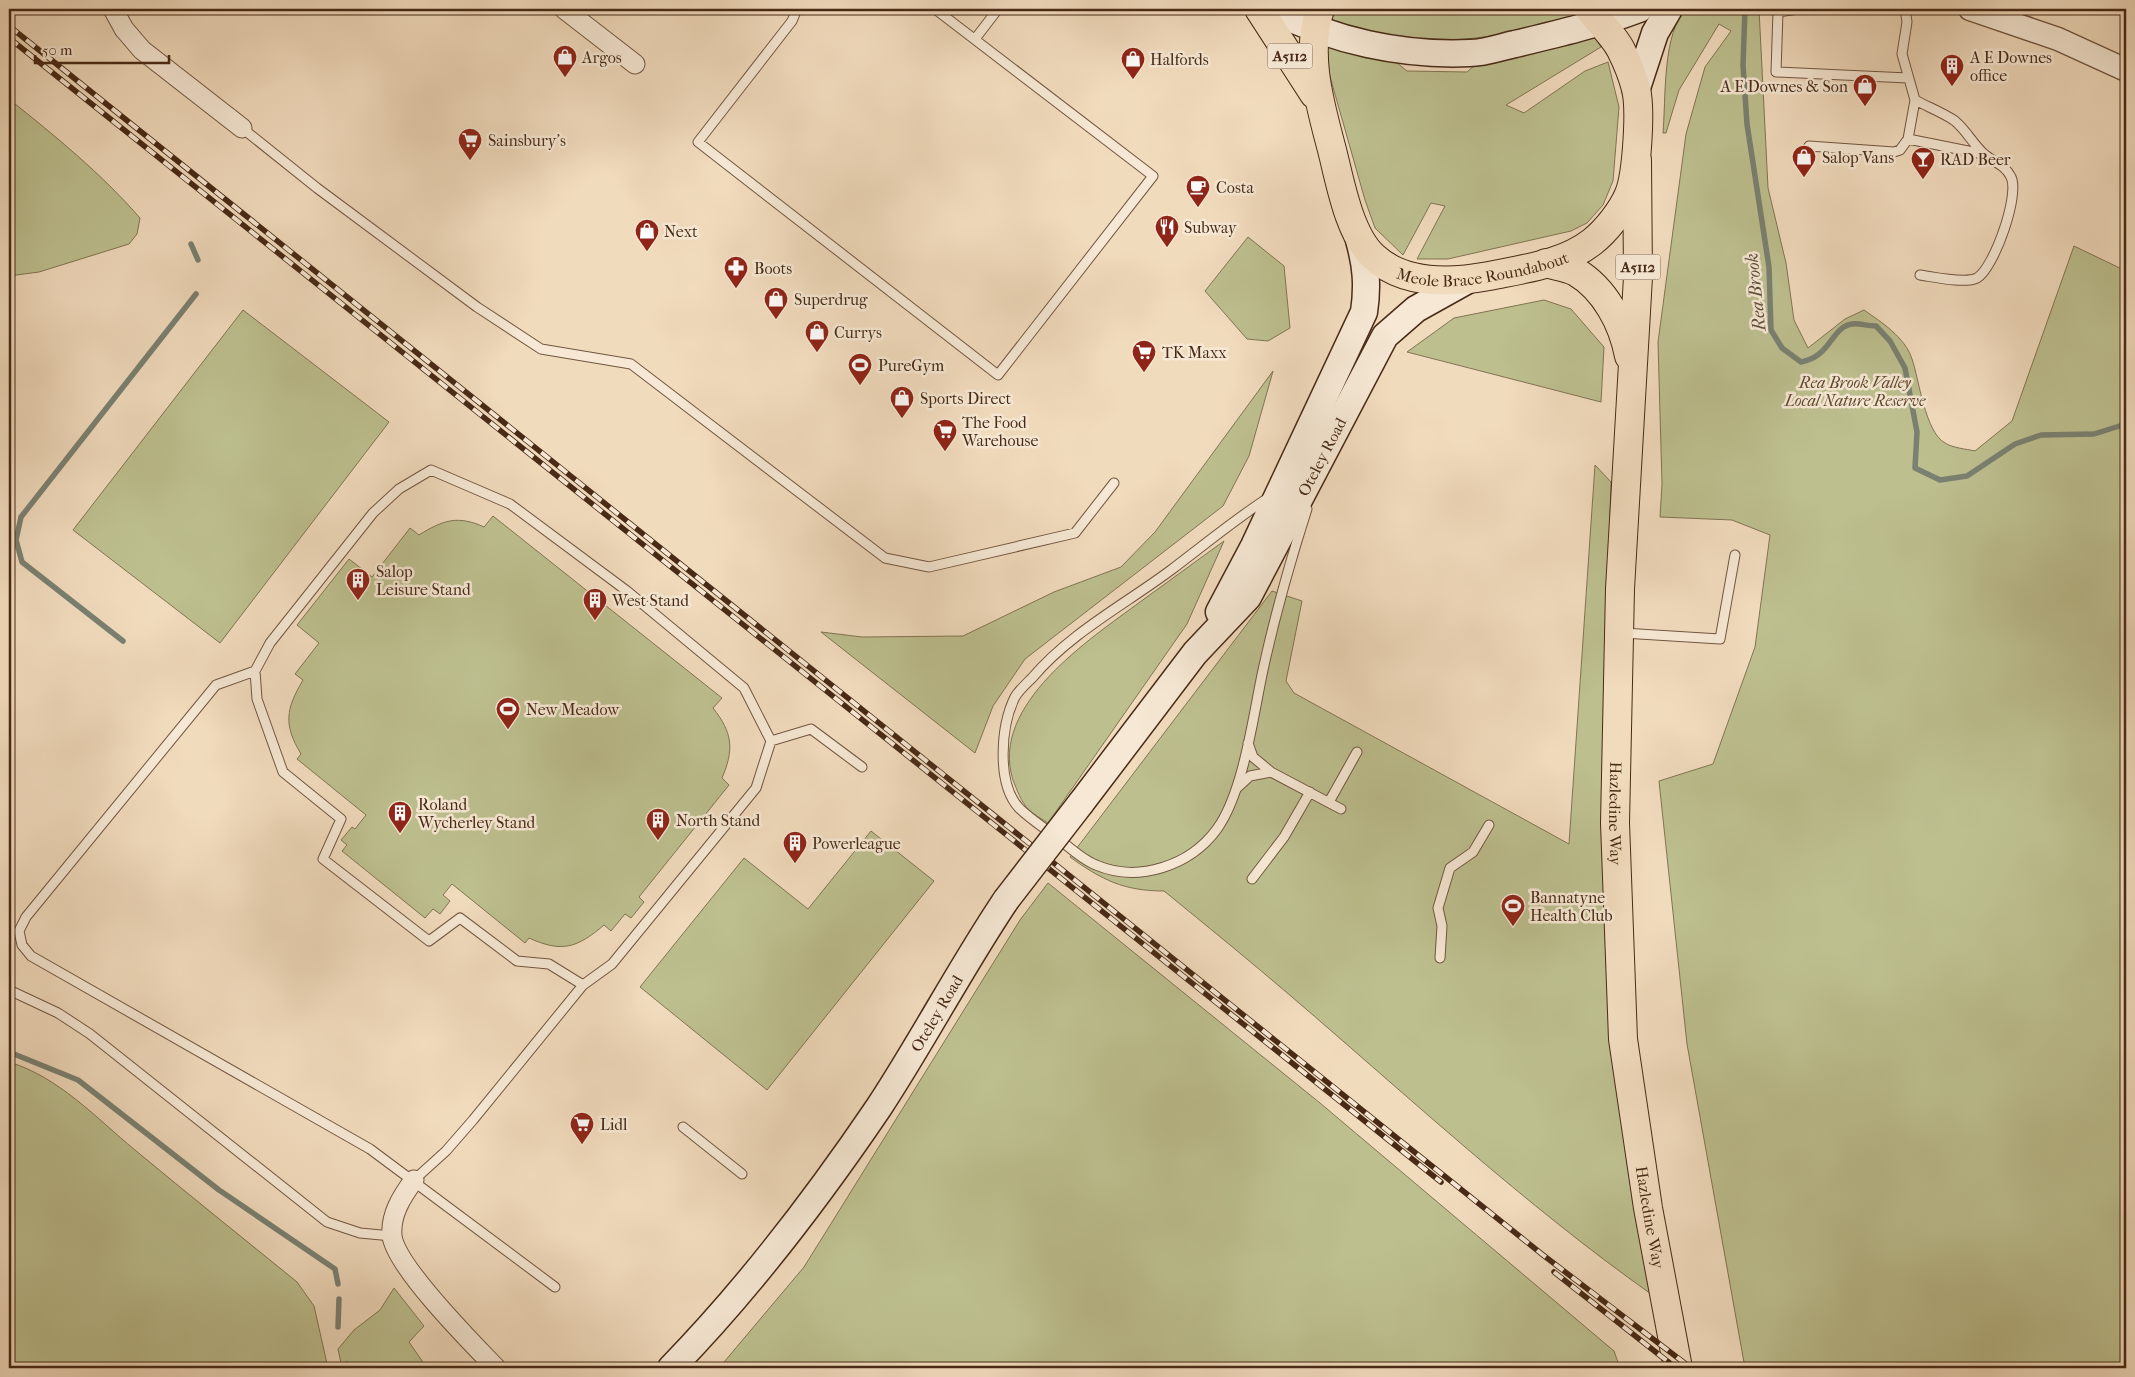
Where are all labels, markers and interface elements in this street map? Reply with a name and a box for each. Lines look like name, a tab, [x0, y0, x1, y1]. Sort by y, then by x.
scale bar	[35, 32, 169, 64]
text: 50 m	[42, 41, 73, 59]
shop icon: Argos	[552, 44, 578, 78]
road number: A5112	[1268, 44, 1312, 68]
shop icon: Halfords	[1120, 46, 1146, 80]
place label: Argos	[581, 48, 622, 67]
place label: A E Downes office	[1969, 48, 2052, 85]
place label: Halfords	[1150, 50, 1209, 69]
building icon: A E Downes office	[1939, 53, 1965, 87]
shop icon: A E Downes & Son	[1852, 73, 1878, 107]
place label: A E Downes & Son	[1719, 77, 1849, 96]
supermarket icon: Sainsbury's	[457, 127, 483, 161]
place label: Sainsbury's	[488, 131, 566, 150]
shop icon: Salop Vans	[1791, 144, 1817, 178]
bar icon: RAD Beer	[1910, 146, 1936, 180]
place label: Salop Vans	[1822, 148, 1894, 167]
place label: RAD Beer	[1940, 150, 2011, 169]
cafe icon: Costa	[1185, 174, 1211, 208]
place label: Costa	[1216, 178, 1255, 197]
restaurant icon: Subway	[1154, 214, 1180, 248]
shop icon: Next	[634, 218, 660, 252]
place label: Subway	[1184, 218, 1237, 237]
place label: Next	[664, 222, 698, 241]
street label: Meole Brace Roundabout	[1394, 247, 1571, 290]
water label: Rea Brook	[1741, 252, 1771, 333]
road number: A5112	[1616, 254, 1660, 280]
pharmacy icon: Boots	[723, 255, 749, 289]
place label: Boots	[754, 259, 792, 278]
shop icon: Superdrug	[763, 286, 789, 320]
place label: Superdrug	[794, 290, 868, 309]
shop icon: Currys	[804, 319, 830, 353]
place label: Currys	[834, 323, 882, 342]
supermarket icon: TK Maxx	[1131, 339, 1157, 373]
place label: TK Maxx	[1162, 343, 1227, 362]
sports icon: PureGym	[847, 352, 873, 386]
place label: PureGym	[878, 356, 945, 375]
park label: Rea Brook Valley Local Nature Reserve	[1784, 373, 1926, 410]
shop icon: Sports Direct	[889, 385, 915, 419]
place label: Sports Direct	[920, 389, 1012, 408]
place label: The Food Warehouse	[961, 413, 1038, 450]
street label: Oteley Road	[1293, 414, 1350, 499]
supermarket icon: The Food Warehouse	[932, 418, 958, 452]
place label: Salop Leisure Stand	[376, 562, 471, 599]
building icon: Salop Leisure Stand	[345, 567, 371, 601]
building icon: West Stand	[582, 587, 608, 621]
place label: West Stand	[611, 591, 689, 610]
sports icon: New Meadow	[495, 696, 521, 730]
place label: New Meadow	[526, 700, 620, 719]
street label: Hazledine Way	[1605, 761, 1626, 866]
place label: Roland Wycherley Stand	[417, 795, 536, 832]
building icon: Roland Wycherley Stand	[387, 800, 413, 834]
building icon: North Stand	[645, 807, 671, 841]
place label: North Stand	[676, 811, 760, 830]
building icon: Powerleague	[782, 830, 808, 864]
place label: Powerleague	[812, 834, 901, 853]
place label: Bannatyne Health Club	[1530, 888, 1613, 925]
sports icon: Bannatyne Health Club	[1500, 893, 1526, 927]
street label: Oteley Road	[906, 971, 966, 1055]
supermarket icon: Lidl	[569, 1111, 595, 1145]
place label: Lidl	[600, 1115, 628, 1134]
street label: Hazledine Way	[1632, 1165, 1669, 1270]

